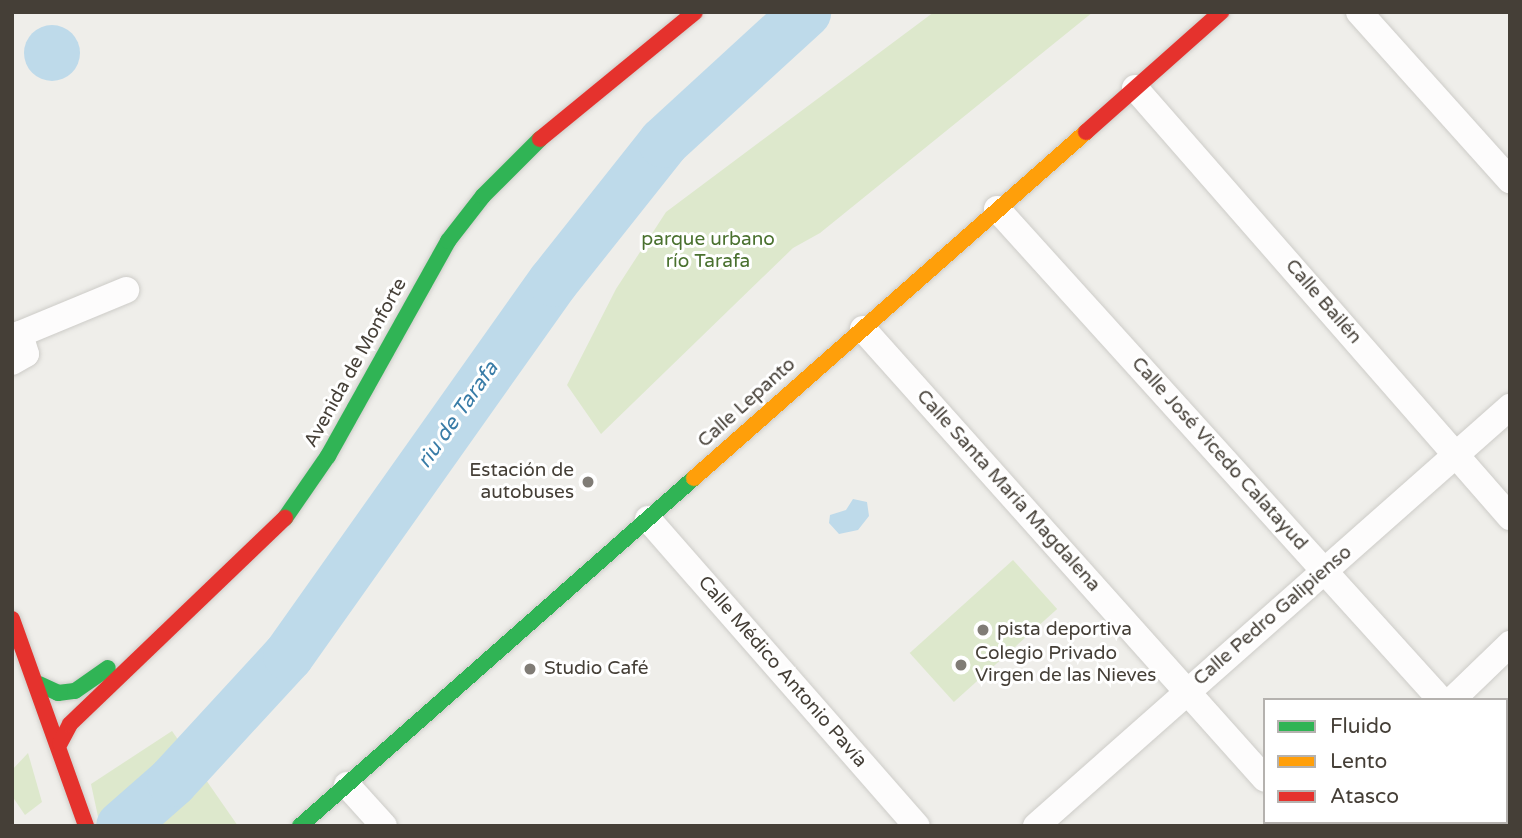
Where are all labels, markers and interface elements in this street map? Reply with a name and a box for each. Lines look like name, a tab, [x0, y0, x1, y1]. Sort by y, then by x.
park label: parque urbano río Tarafa	[641, 229, 775, 273]
street label: Calle Bailén	[1280, 255, 1366, 349]
street label: Avenida de Monforte	[300, 274, 412, 452]
street label: Calle Lepanto	[694, 353, 800, 453]
street label: Calle José Vicedo Calatayud	[1126, 353, 1312, 555]
water label: riu de Tarafa	[412, 357, 504, 473]
street label: Calle Santa María Magdalena	[911, 385, 1105, 597]
place label: Estación de autobuses	[469, 460, 574, 504]
marker: Estación de autobuses	[580, 474, 596, 490]
street label: Calle Pedro Galipienso	[1189, 541, 1357, 691]
street label: Calle Médico Antonio Pavía	[693, 572, 871, 772]
place label: pista deportiva	[997, 619, 1132, 641]
marker: pista deportiva	[975, 622, 991, 638]
place label: Colegio Privado Virgen de las Nieves	[975, 643, 1156, 687]
marker: Colegio Privado Virgen de las Nieves	[953, 657, 969, 673]
place label: Studio Café	[544, 658, 648, 680]
marker: Studio Café	[522, 661, 538, 677]
legend	[1263, 698, 1508, 824]
text: Fluido	[1330, 714, 1392, 739]
text: Lento	[1330, 749, 1387, 774]
text: Atasco	[1330, 784, 1399, 809]

